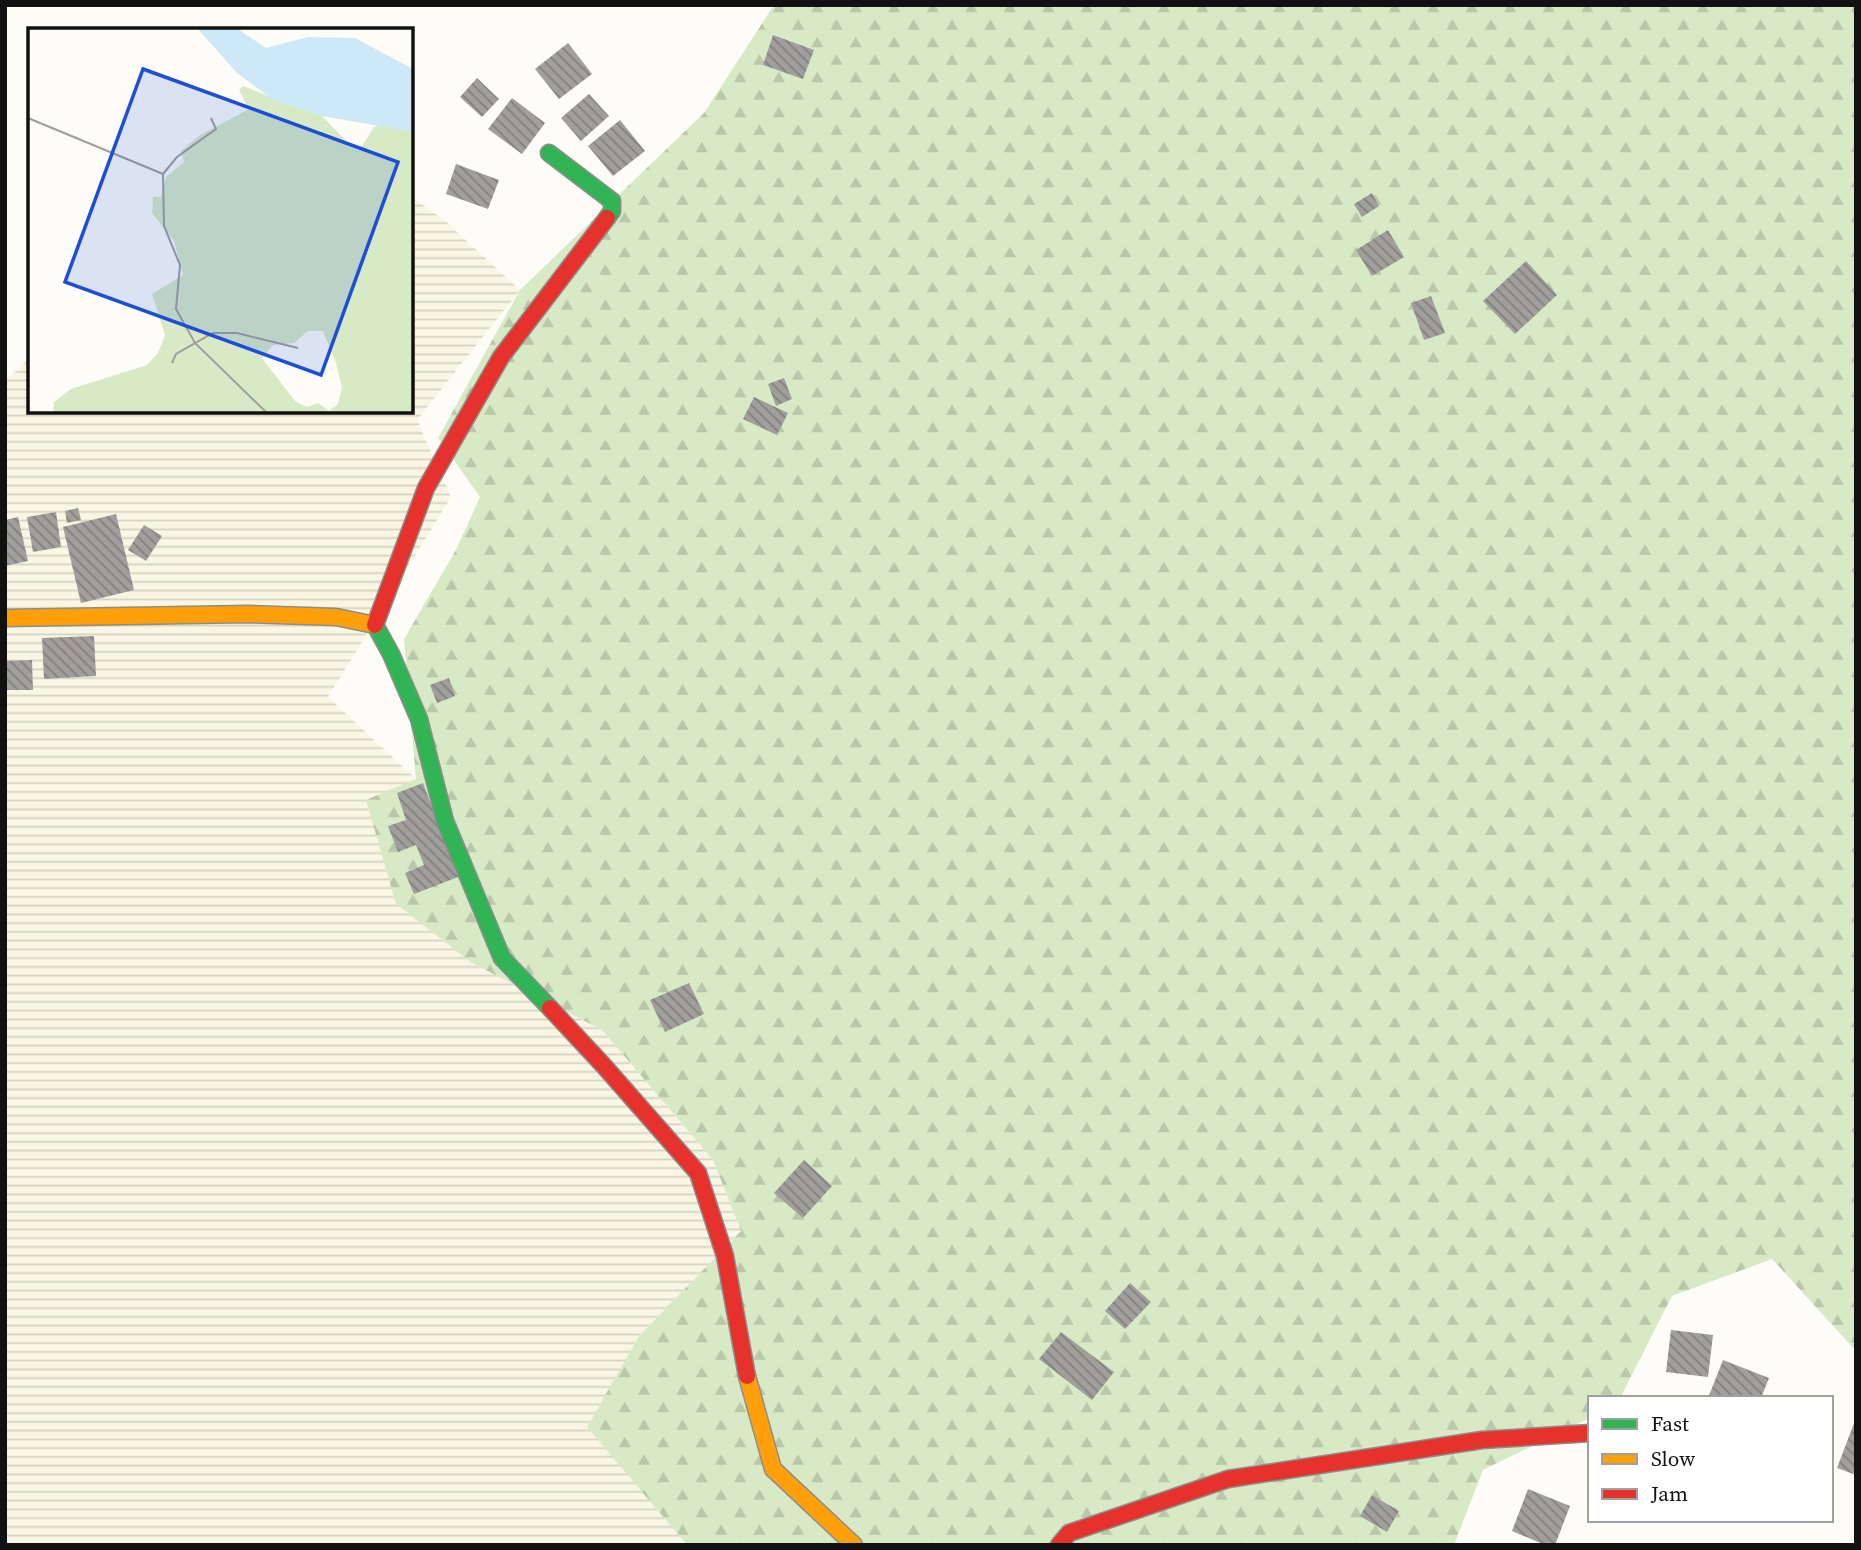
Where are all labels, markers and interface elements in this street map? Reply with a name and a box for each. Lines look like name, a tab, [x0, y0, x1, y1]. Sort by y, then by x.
inset map	[28, 28, 413, 413]
legend	[1588, 1396, 1833, 1522]
text: Fast	[1651, 1409, 1689, 1438]
text: Slow	[1651, 1444, 1695, 1473]
text: Jam	[1650, 1479, 1688, 1508]

